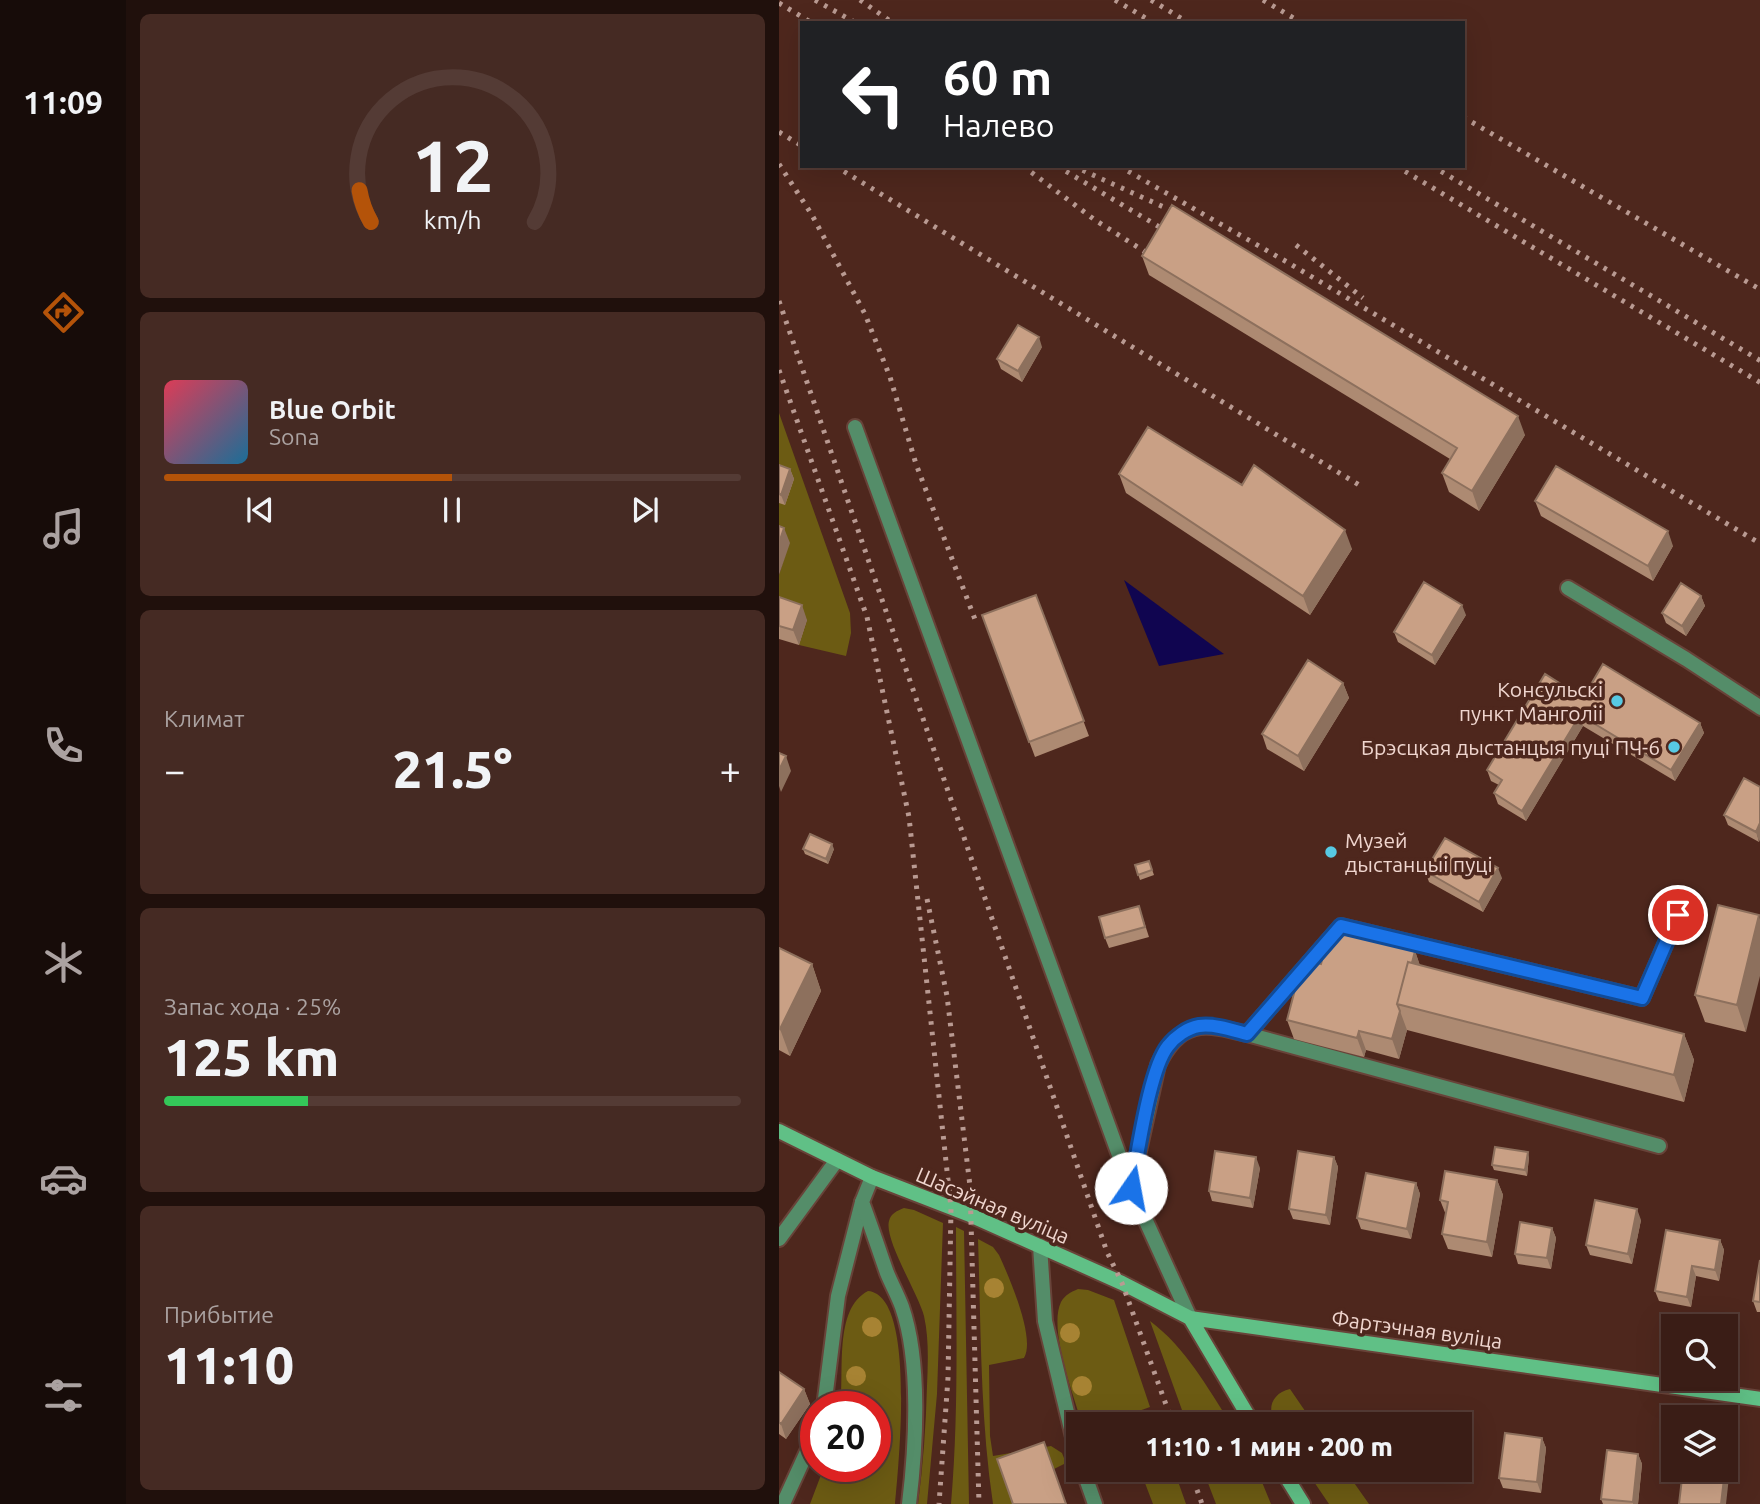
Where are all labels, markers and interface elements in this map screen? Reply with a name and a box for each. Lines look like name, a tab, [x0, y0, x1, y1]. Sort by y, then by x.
icon: left	[828, 49, 919, 140]
text: 60 m	[943, 49, 1052, 104]
text: 11:09	[23, 84, 103, 120]
text: Налево	[943, 107, 1055, 143]
text: 12	[411, 124, 494, 206]
text: km/h	[424, 206, 481, 234]
icon: directions	[39, 288, 88, 337]
text: Blue Orbit	[269, 395, 396, 424]
text: Sona	[269, 424, 319, 449]
icon: previous	[241, 491, 279, 529]
icon: pause	[433, 491, 471, 529]
icon: next	[626, 491, 664, 529]
icon: music	[39, 504, 88, 553]
place label: Консульскі пункт Манголіі	[1459, 677, 1603, 725]
marker: Консульскі пункт Манголіі	[1609, 693, 1625, 709]
text: Климат	[164, 706, 244, 731]
icon: phone	[39, 721, 88, 770]
place label: Брэсцкая дыстанцыя пуці ПЧ-6	[1361, 735, 1660, 759]
marker: Брэсцкая дыстанцыя пуці ПЧ-6	[1666, 739, 1682, 755]
text: 21.5°	[393, 740, 512, 798]
text: −	[164, 749, 185, 791]
text: +	[720, 749, 741, 791]
place label: Музей дыстанцыі пуці	[1345, 828, 1493, 876]
marker: Музей дыстанцыі пуці	[1323, 844, 1339, 860]
pin	[1648, 885, 1708, 945]
icon: arrive	[1659, 896, 1697, 934]
icon: climate	[39, 938, 88, 987]
text: Запас хода · 25%	[164, 994, 341, 1019]
text: 125 km	[164, 1028, 339, 1086]
position arrow	[1094, 1151, 1168, 1225]
icon: car	[39, 1154, 88, 1203]
street label: Шасэйная вуліца	[913, 1162, 1073, 1248]
text: Прибытие	[164, 1302, 274, 1327]
street label: Фартэчная вуліца	[1330, 1305, 1504, 1353]
map controls	[1661, 1314, 1738, 1482]
button: search	[1661, 1314, 1738, 1391]
text: 11:10	[164, 1336, 294, 1394]
icon: filters	[39, 1371, 88, 1420]
speed limit sign: 20	[800, 1391, 891, 1482]
button: layers	[1661, 1405, 1738, 1482]
text: 11:10 · 1 мин · 200 m	[1145, 1432, 1393, 1461]

